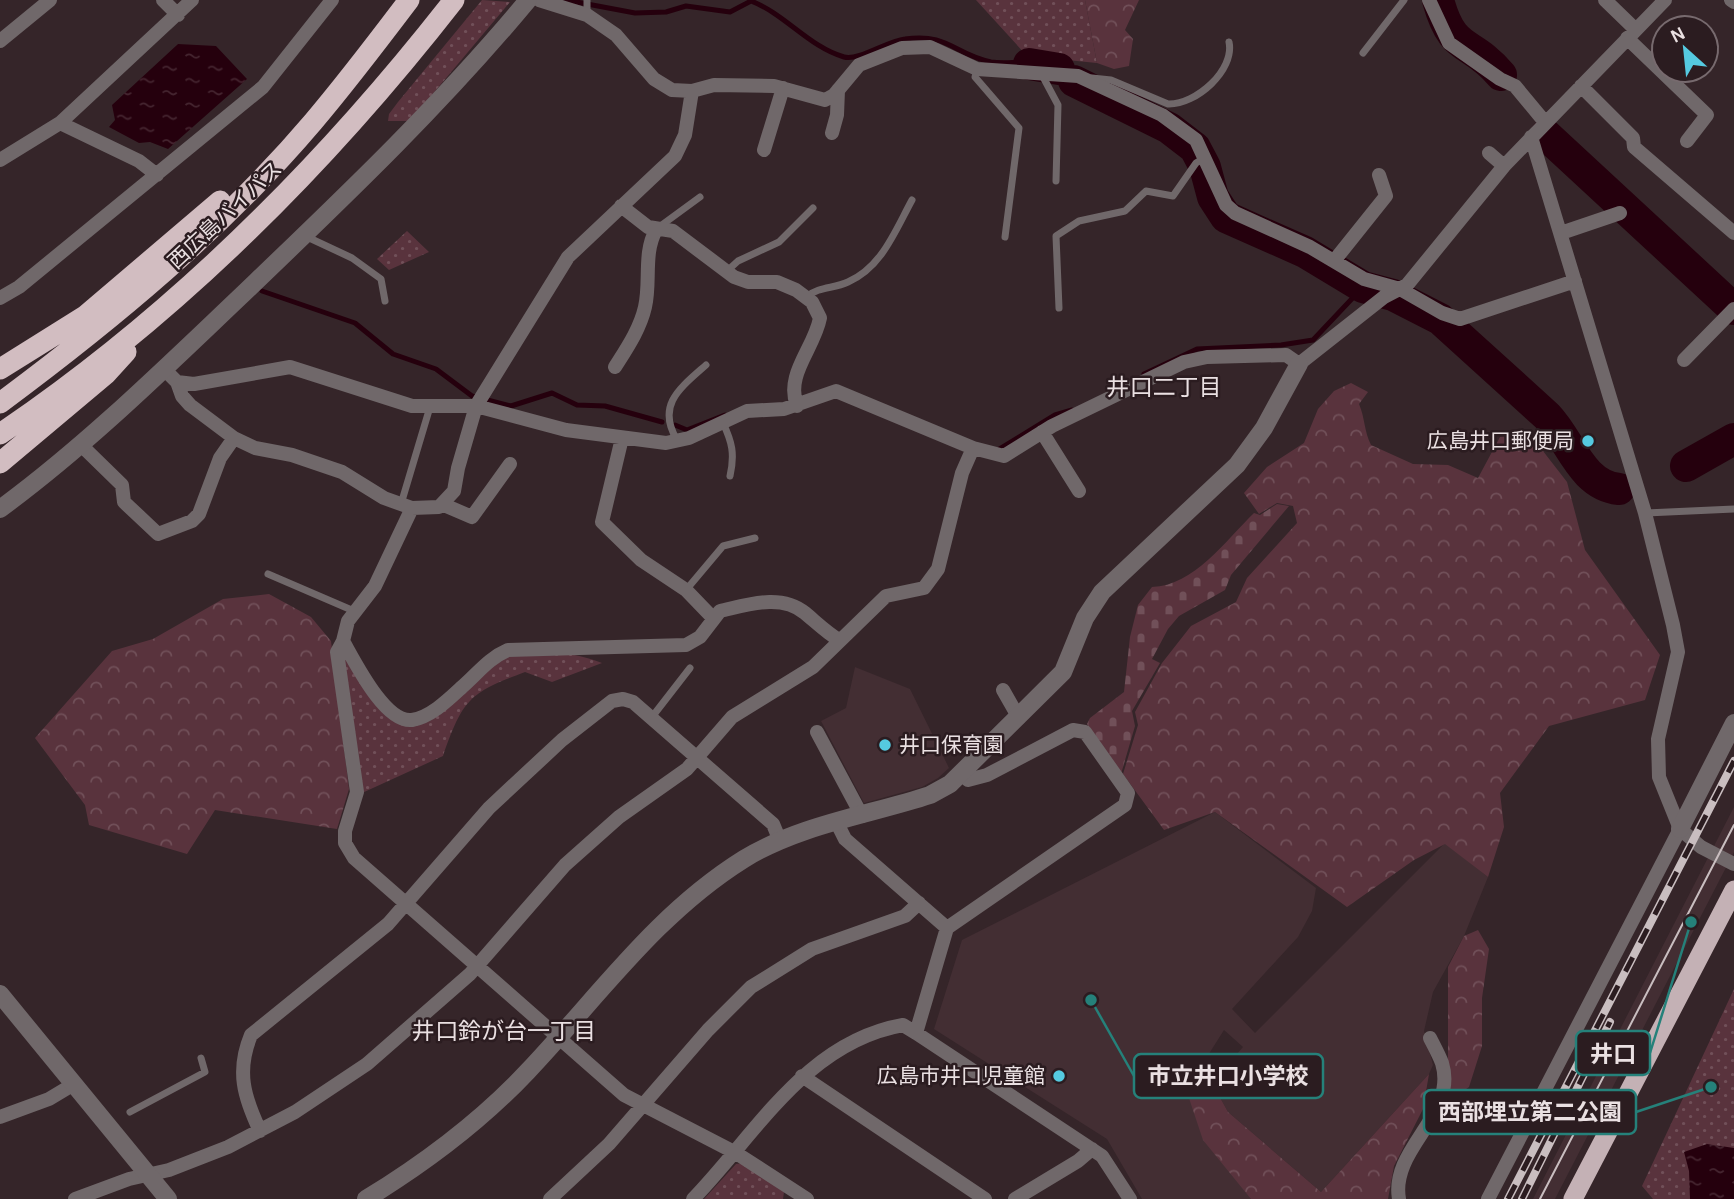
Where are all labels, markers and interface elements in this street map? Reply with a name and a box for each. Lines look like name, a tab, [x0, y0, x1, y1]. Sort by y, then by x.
north arrow	[1650, 14, 1720, 84]
text: N	[1667, 22, 1689, 48]
street label: 西広島バイパス	[163, 156, 287, 274]
district label: 井口二丁目	[1107, 374, 1222, 401]
place label: 広島井口郵便局	[1427, 429, 1574, 453]
marker: 広島井口郵便局	[1580, 433, 1596, 449]
place label: 井口保育園	[899, 733, 1004, 757]
marker: 井口保育園	[877, 737, 893, 753]
district label: 井口鈴が台一丁目	[412, 1018, 596, 1045]
callout: 井口	[1576, 1031, 1650, 1075]
text: 井口	[1590, 1041, 1636, 1068]
callout: 市立井口小学校	[1134, 1054, 1323, 1098]
text: 市立井口小学校	[1148, 1063, 1309, 1090]
place label: 広島市井口児童館	[877, 1064, 1045, 1088]
marker: 広島市井口児童館	[1051, 1068, 1067, 1084]
callout: 西部埋立第二公園	[1424, 1090, 1636, 1134]
text: 西部埋立第二公園	[1438, 1099, 1622, 1126]

